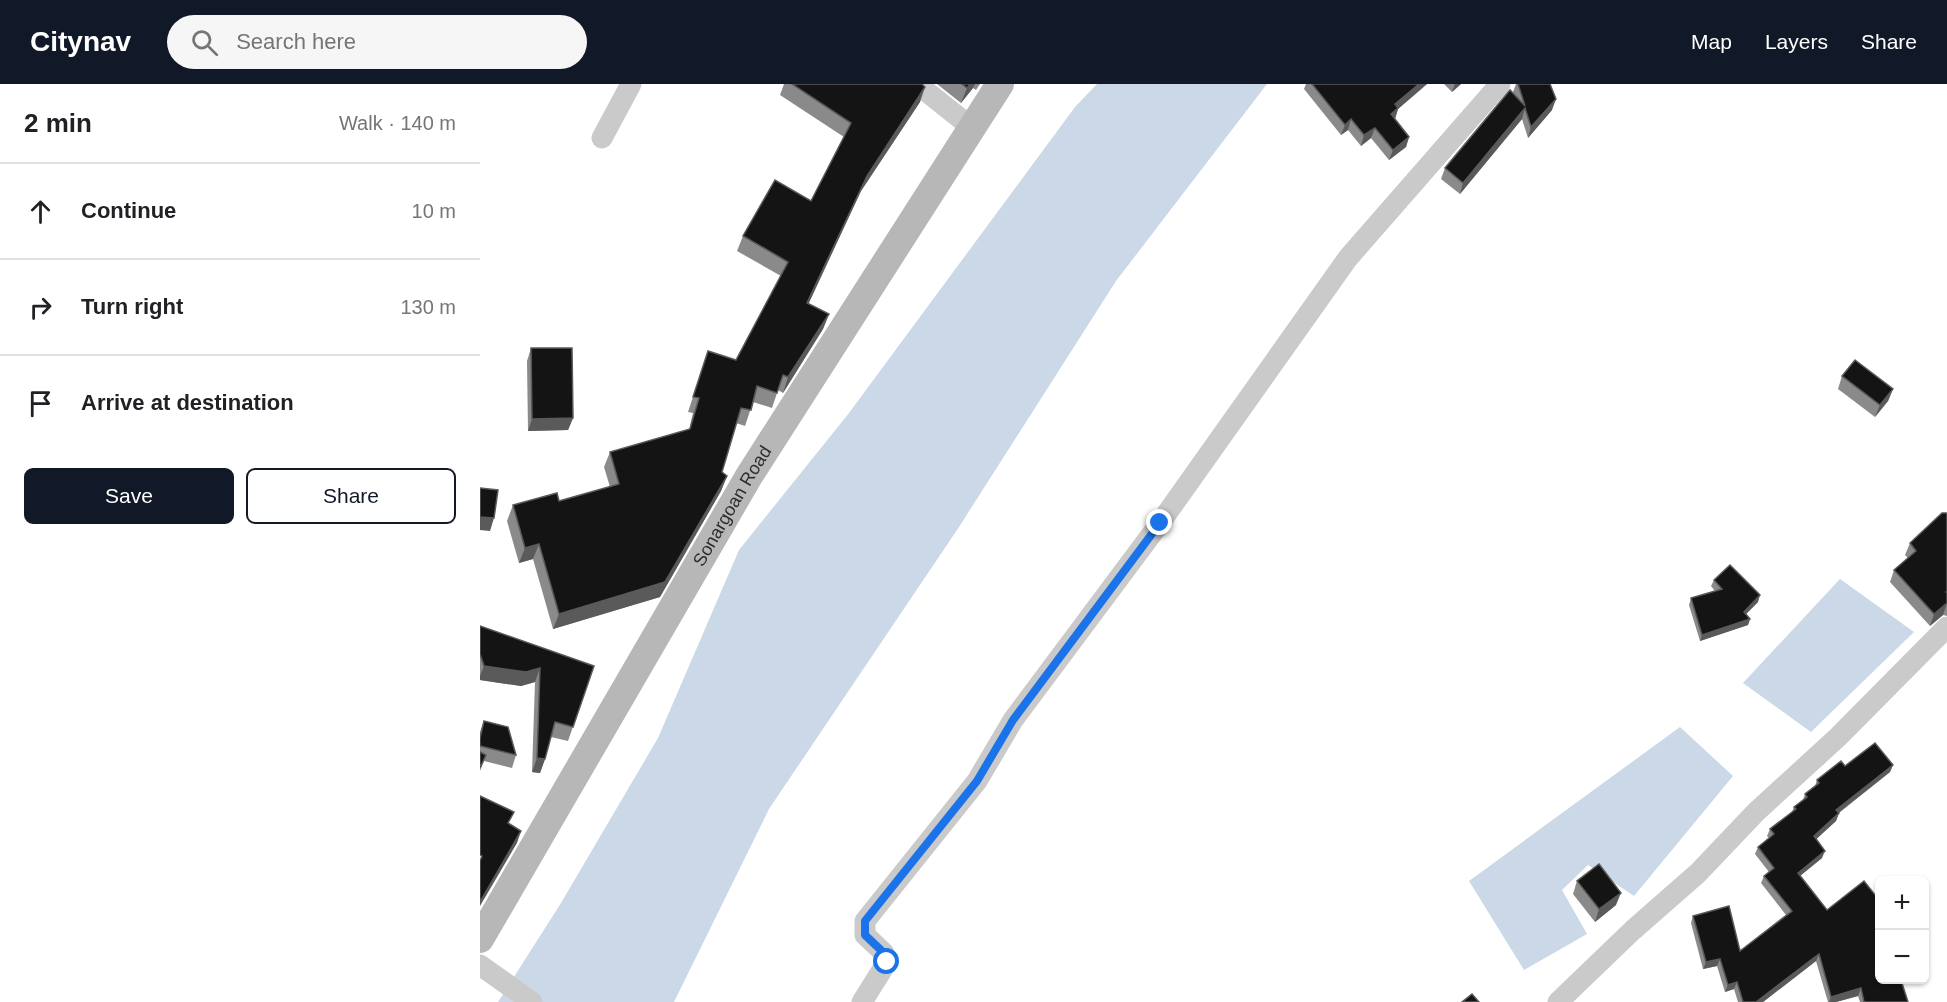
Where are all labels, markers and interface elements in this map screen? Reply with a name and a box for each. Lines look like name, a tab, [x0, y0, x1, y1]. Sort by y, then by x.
search box	[167, 15, 587, 69]
text: Citynav	[30, 26, 131, 57]
icon: search	[188, 26, 221, 59]
text: Search here	[236, 29, 356, 54]
text: Map	[1691, 30, 1732, 53]
text: Layers	[1765, 30, 1828, 53]
text: Share	[1861, 30, 1917, 53]
text: 2 min	[24, 108, 92, 138]
text: Walk · 140 m	[339, 112, 456, 134]
icon: ahead	[24, 195, 57, 228]
text: Continue	[81, 198, 176, 223]
text: 10 m	[412, 200, 456, 222]
icon: right	[24, 291, 57, 324]
text: Turn right	[81, 294, 183, 319]
text: 130 m	[400, 296, 456, 318]
icon: arrive	[24, 387, 57, 420]
text: Arrive at destination	[81, 390, 294, 415]
street label: Sonargoan Road	[689, 442, 776, 570]
button: Save	[24, 468, 234, 524]
button: Share	[246, 468, 456, 524]
route end	[1146, 509, 1172, 535]
map controls	[1875, 876, 1929, 984]
button: +	[1875, 876, 1929, 930]
button: −	[1875, 930, 1929, 984]
route start	[873, 948, 899, 974]

